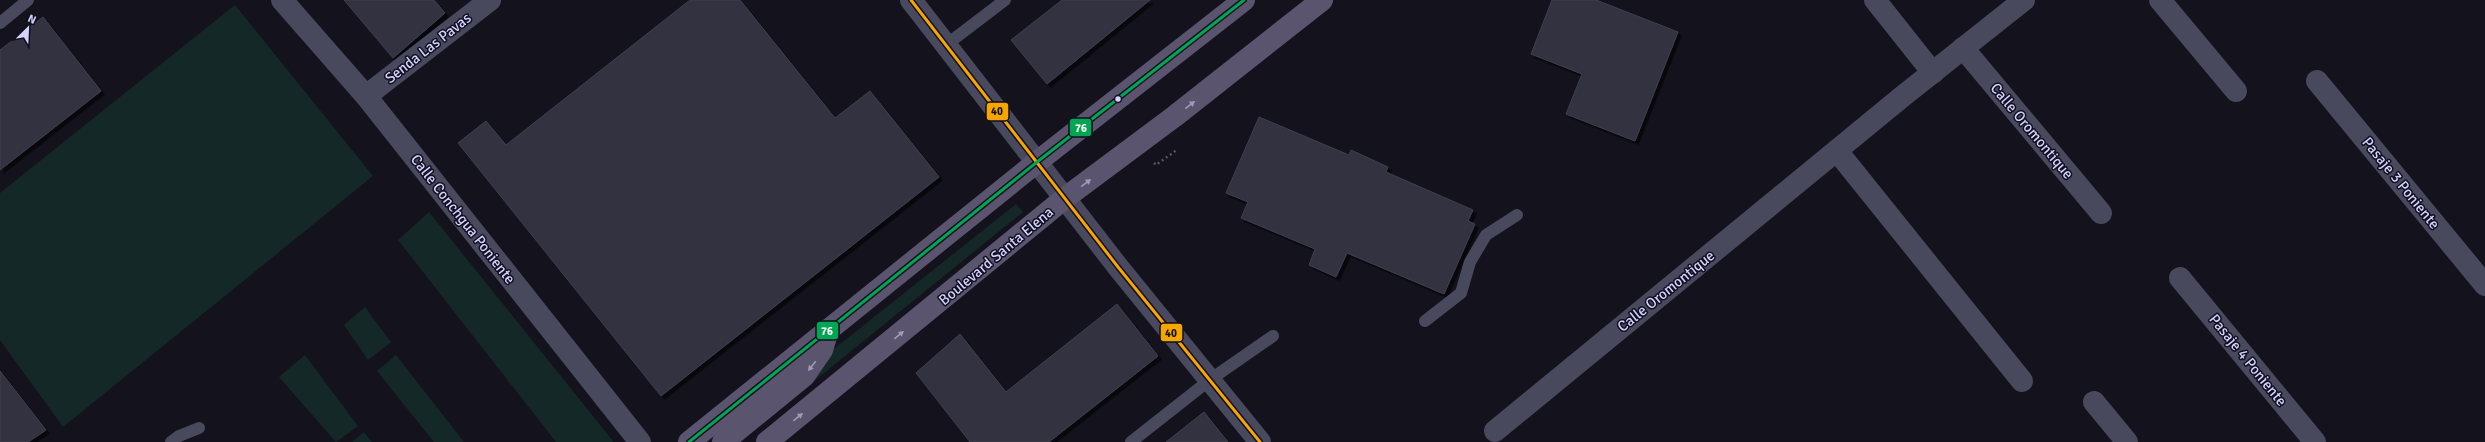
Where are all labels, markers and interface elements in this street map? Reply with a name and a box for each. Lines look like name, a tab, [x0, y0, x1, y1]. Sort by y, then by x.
north arrow	[8, 8, 48, 48]
street label: Senda Las Pavas	[381, 8, 475, 87]
text: N	[26, 12, 38, 27]
street label: Calle Oromontique	[1987, 79, 2077, 183]
unlabelled marker	[1113, 94, 1123, 104]
one-way arrow	[1185, 100, 1196, 109]
line badge: 40	[986, 102, 1009, 121]
text: 40	[991, 105, 1003, 118]
line badge: 76	[1069, 118, 1092, 137]
text: 76	[1075, 122, 1087, 135]
street label: Pasaje 3 Poniente	[2359, 133, 2443, 233]
street label: Calle Conchgua Poniente	[407, 151, 519, 287]
one-way arrow	[1081, 178, 1092, 187]
street label: Boulevard Santa Elena	[935, 203, 1057, 309]
street label: Calle Oromontique	[1614, 246, 1718, 336]
street label: Pasaje 4 Poniente	[2206, 310, 2290, 410]
line badge: 76	[816, 321, 839, 340]
line badge: 40	[1160, 323, 1183, 342]
text: 76	[821, 325, 833, 338]
text: 40	[1165, 327, 1177, 340]
one-way arrow	[893, 331, 904, 340]
one-way arrow	[808, 360, 817, 371]
one-way arrow	[792, 413, 803, 422]

